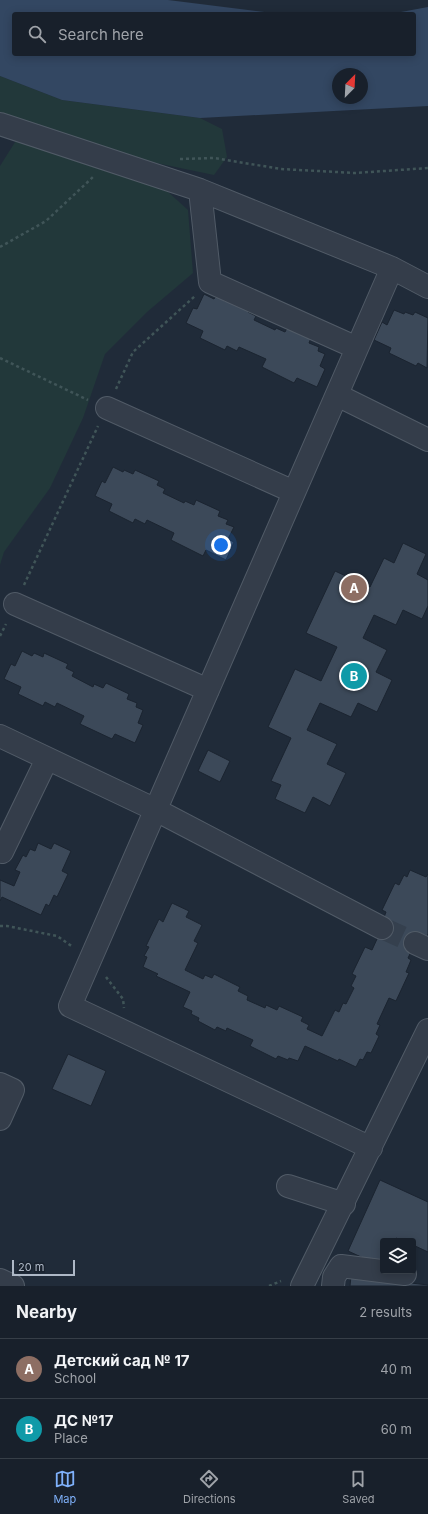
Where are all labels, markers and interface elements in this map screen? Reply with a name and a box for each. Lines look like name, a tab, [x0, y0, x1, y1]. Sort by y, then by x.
search box	[12, 12, 416, 56]
icon: search	[26, 23, 48, 45]
text: Search here	[58, 25, 144, 44]
north arrow	[332, 68, 368, 104]
your location	[211, 535, 231, 555]
pin: A	[341, 573, 367, 603]
pin: B	[341, 661, 367, 691]
map controls	[380, 1238, 416, 1274]
button: layers	[380, 1238, 416, 1274]
scale bar	[12, 1258, 75, 1277]
text: 20 m	[18, 1260, 44, 1274]
text: Nearby	[16, 1302, 77, 1322]
text: 2 results	[359, 1304, 412, 1320]
text: Детский сад № 17	[54, 1351, 190, 1370]
text: A	[24, 1361, 34, 1377]
text: 40 m	[380, 1361, 412, 1377]
text: School	[54, 1370, 96, 1386]
text: ДС №17	[54, 1411, 113, 1430]
text: B	[25, 1421, 33, 1437]
text: 60 m	[381, 1421, 412, 1437]
text: Place	[54, 1430, 88, 1446]
tab: Map	[53, 1468, 76, 1506]
tab: Directions	[183, 1468, 236, 1506]
tab: Saved	[342, 1468, 375, 1506]

